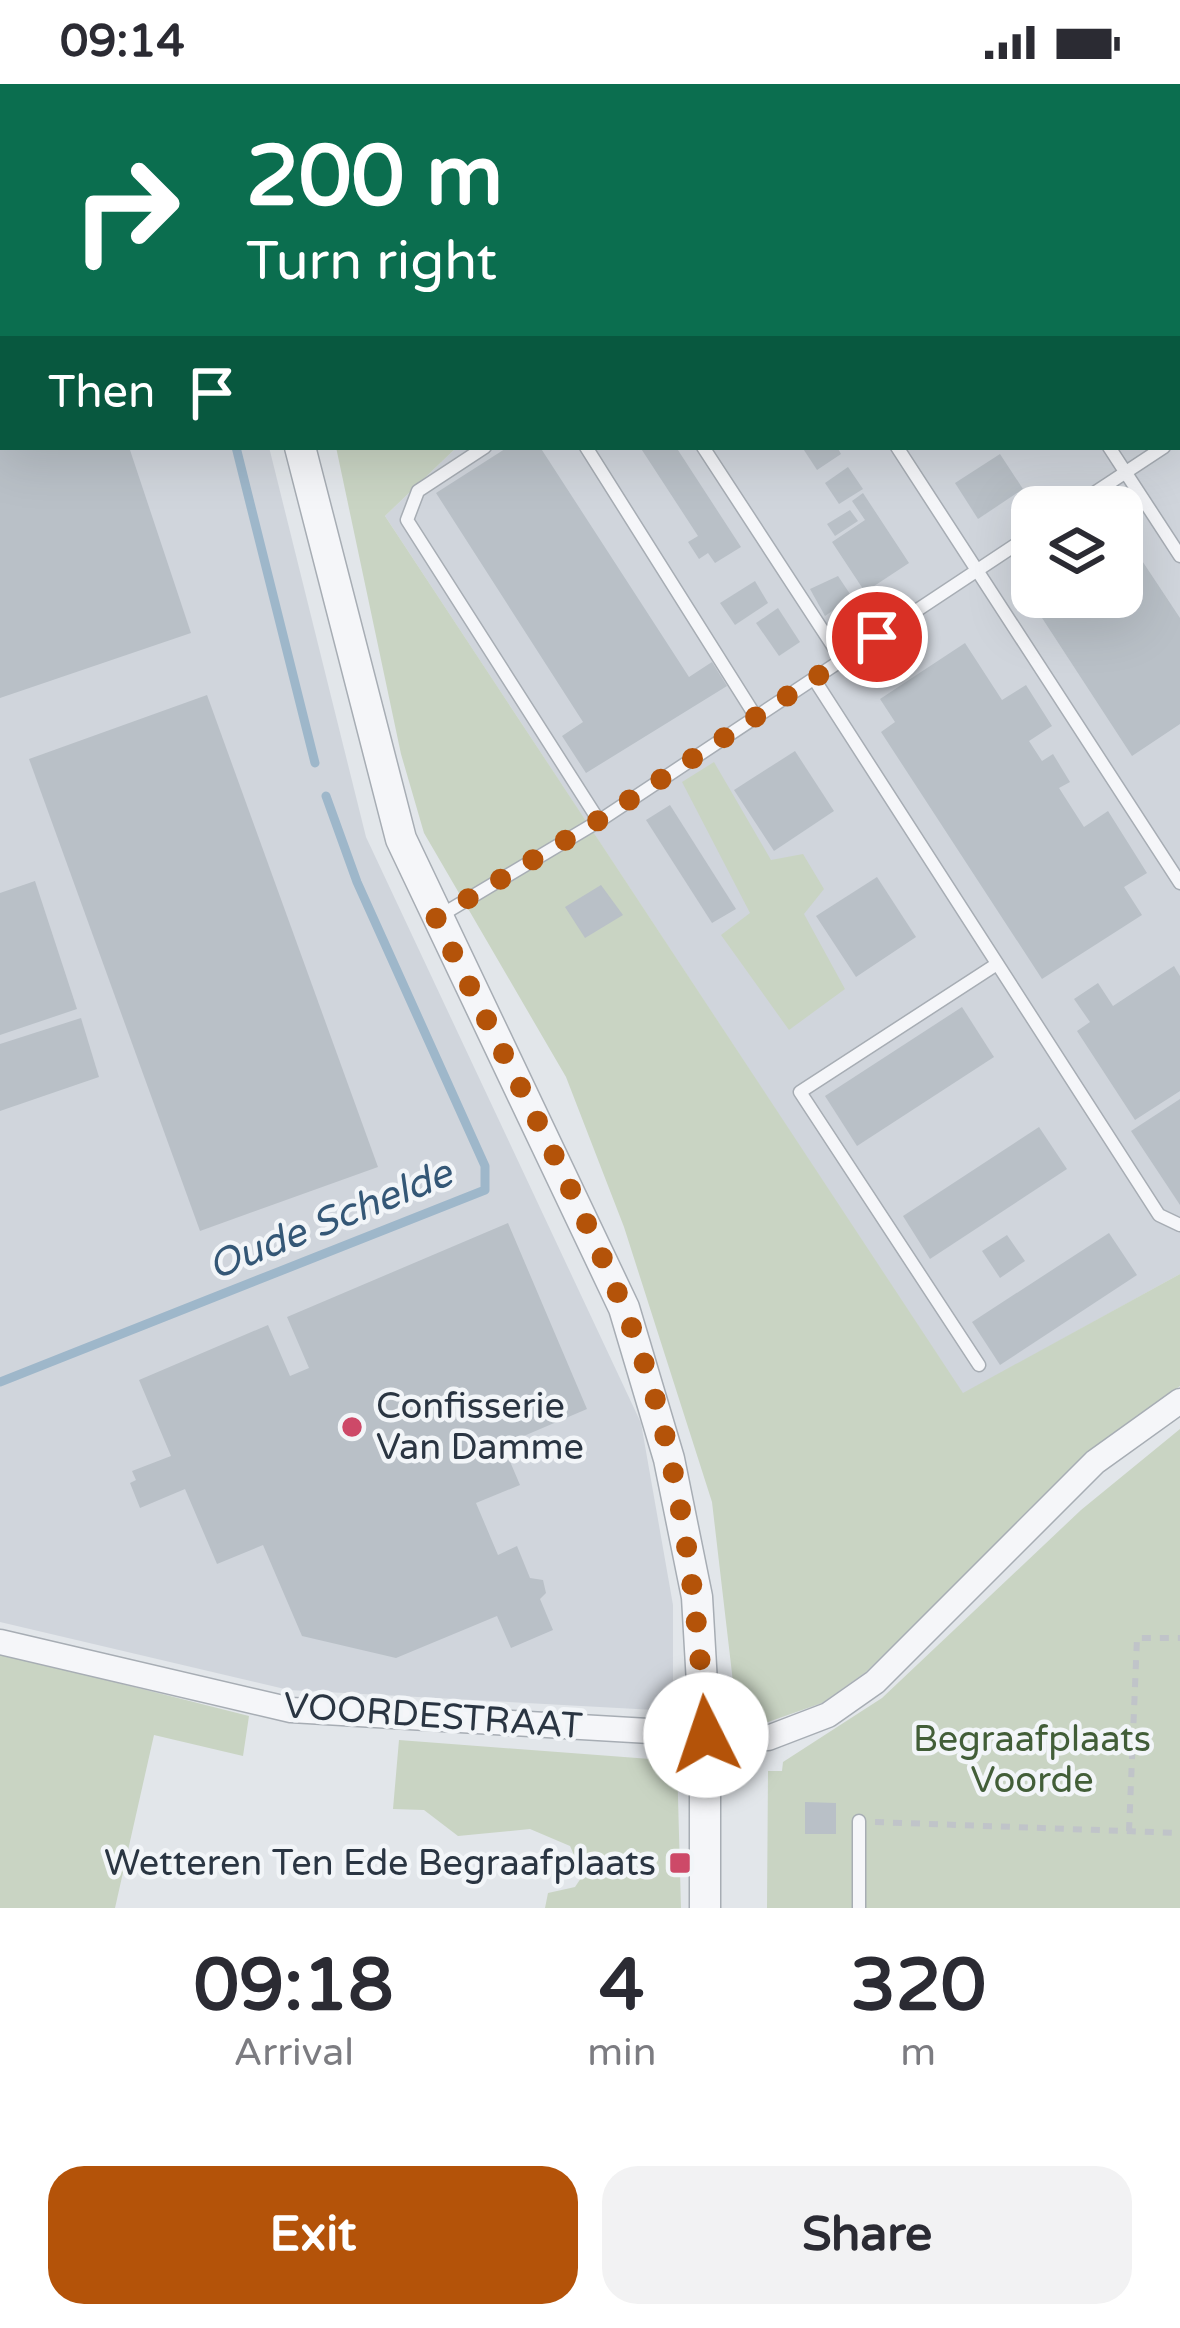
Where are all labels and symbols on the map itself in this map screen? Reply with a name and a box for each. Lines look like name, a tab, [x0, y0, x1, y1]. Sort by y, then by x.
pin	[826, 586, 928, 688]
water label: Oude Schelde	[201, 1149, 461, 1290]
place label: Confisserie Van Damme	[376, 1385, 584, 1469]
marker: Confisserie Van Damme	[339, 1414, 365, 1440]
position arrow	[643, 1672, 769, 1798]
street label: VOORDESTRAAT	[282, 1684, 584, 1748]
park label: Begraafplaats Voorde	[913, 1718, 1151, 1802]
place label: Wetteren Ten Ede Begraafplaats	[104, 1842, 656, 1885]
marker: Wetteren Ten Ede Begraafplaats	[667, 1850, 693, 1876]

